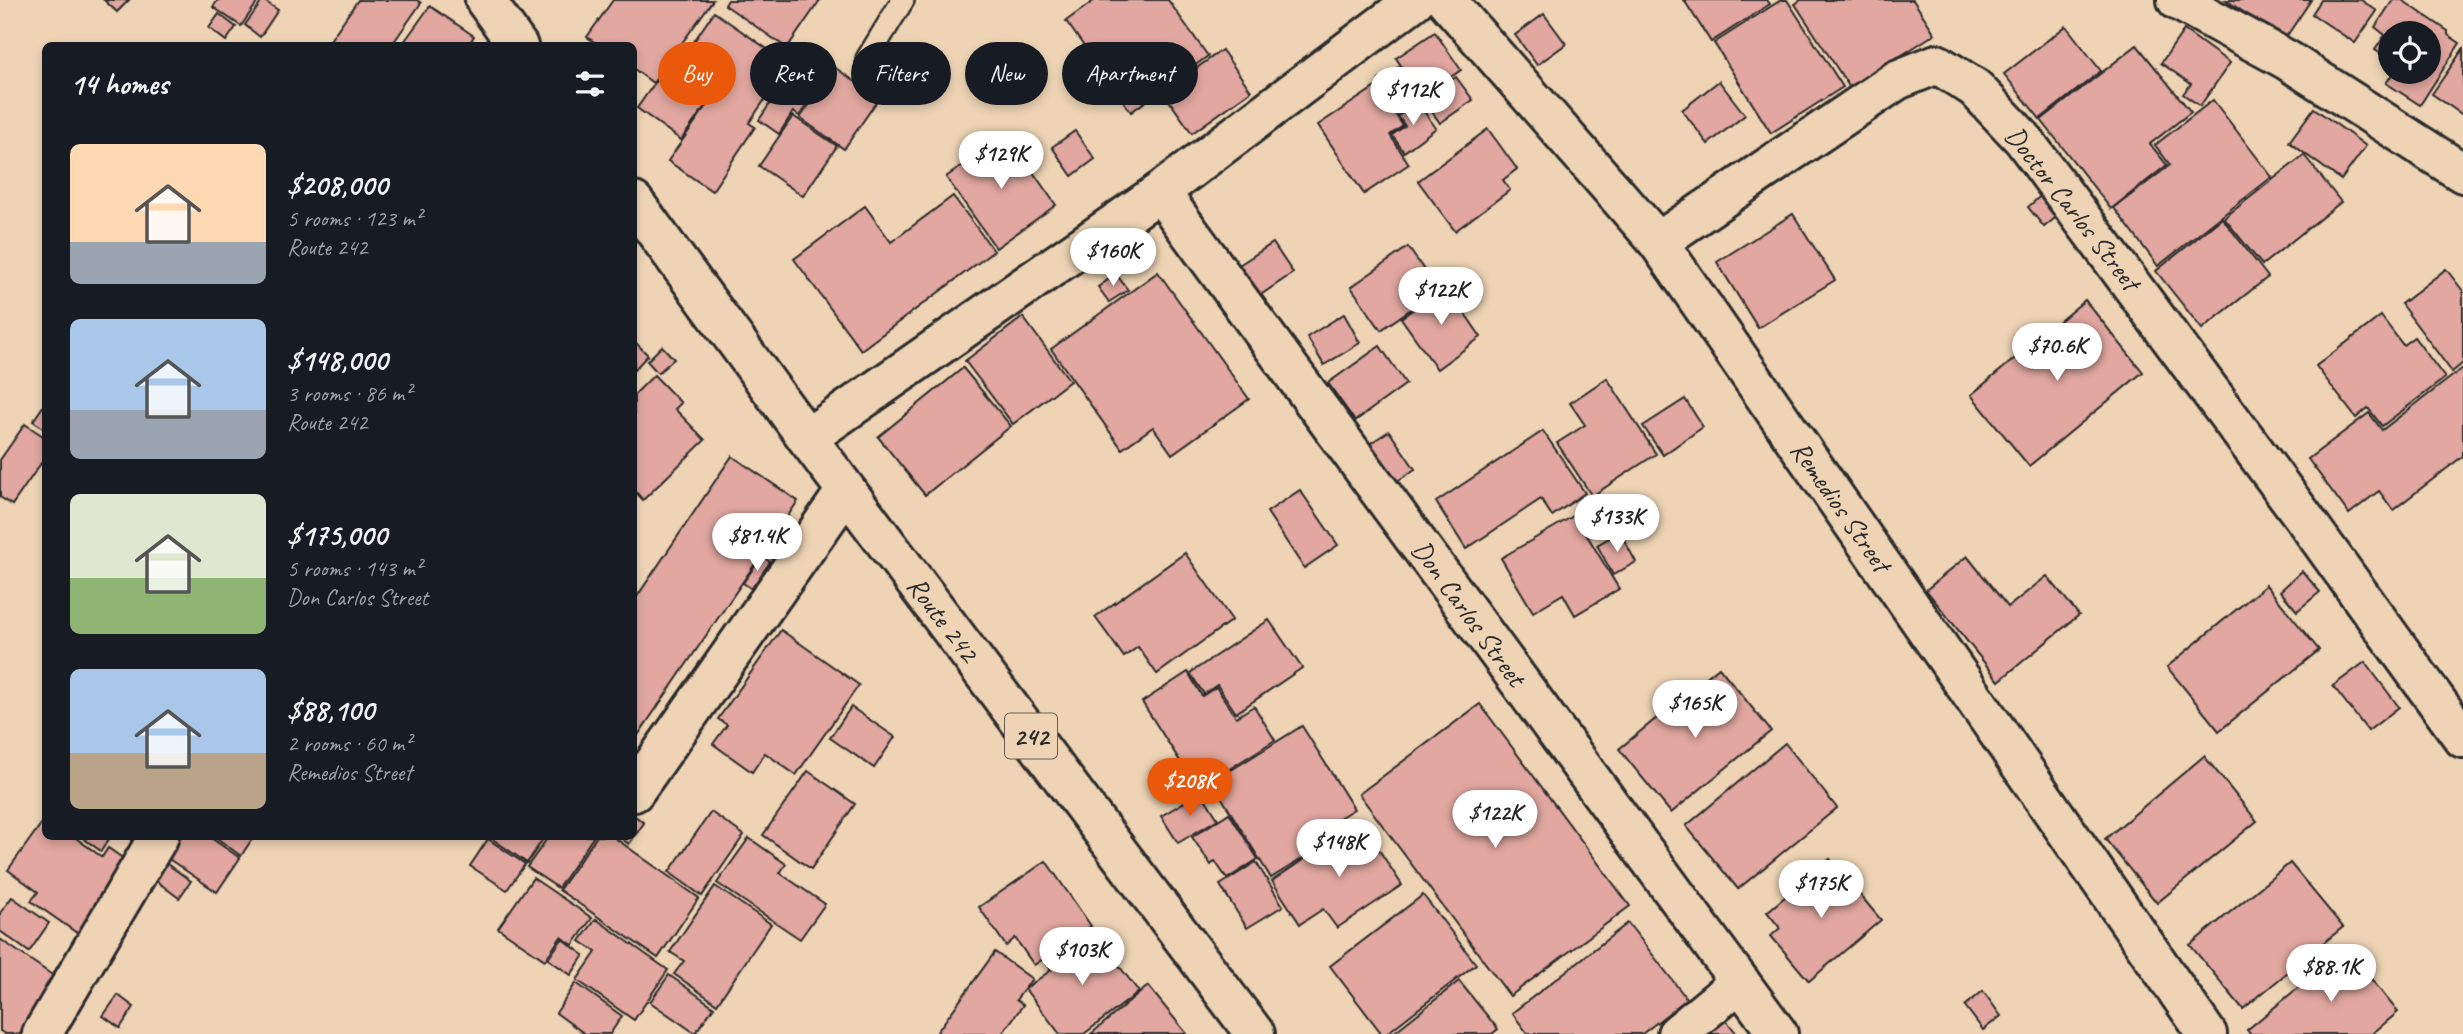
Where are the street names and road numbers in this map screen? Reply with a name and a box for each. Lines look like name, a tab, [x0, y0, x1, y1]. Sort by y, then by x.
street label: Doctor Carlos Street	[1998, 119, 2150, 300]
street label: Remedios Street	[1783, 434, 1901, 581]
street label: Don Carlos Street	[1404, 533, 1535, 695]
street label: Route 242	[900, 569, 988, 671]
road number: 242	[1005, 714, 1057, 758]

